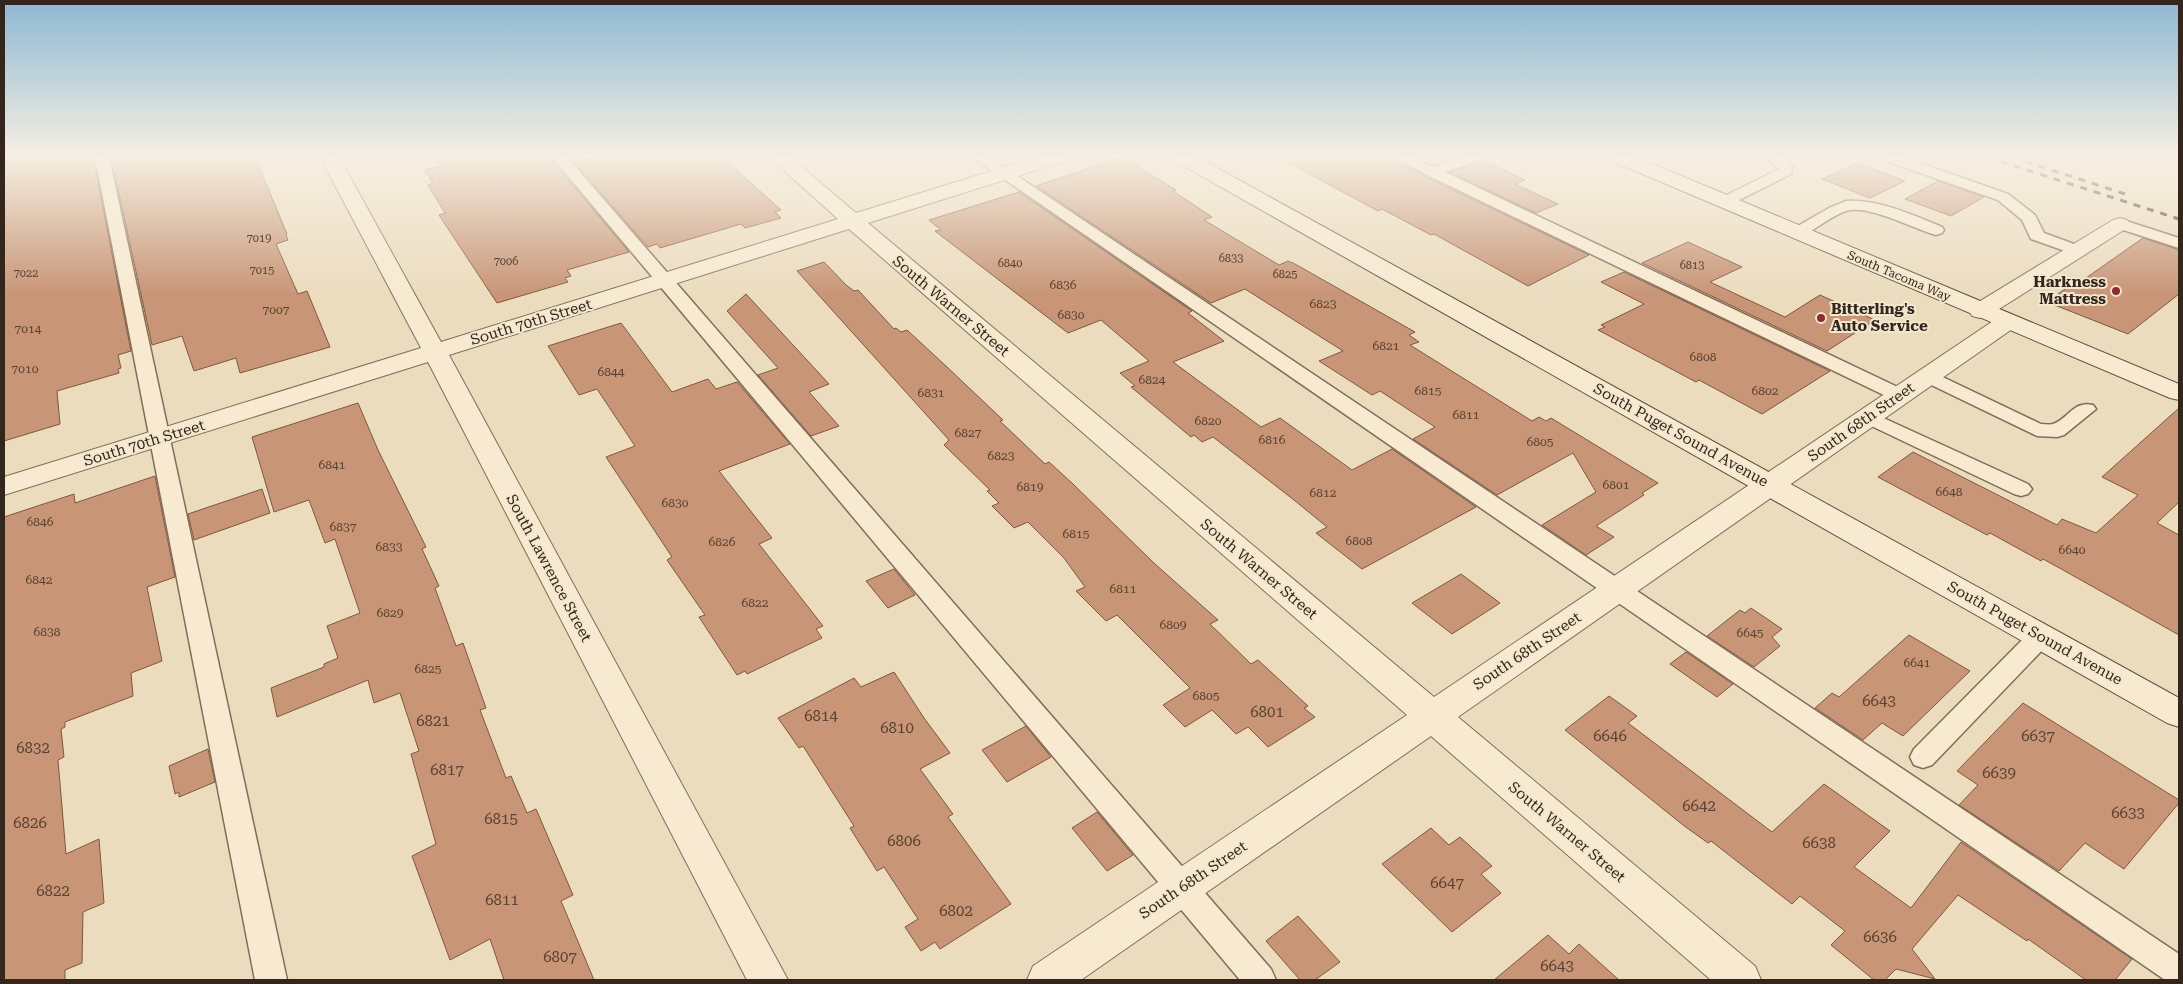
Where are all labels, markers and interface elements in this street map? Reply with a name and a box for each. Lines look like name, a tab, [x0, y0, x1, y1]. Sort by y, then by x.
house number: 7019	[247, 232, 271, 245]
street label: South Tacoma Way	[1845, 248, 1954, 304]
street label: South Warner Street	[889, 252, 1013, 360]
house number: 6833	[1219, 252, 1243, 265]
house number: 7006	[494, 255, 518, 268]
house number: 6840	[998, 257, 1022, 270]
house number: 6813	[1680, 259, 1704, 272]
house number: 7015	[250, 264, 274, 277]
house number: 7022	[14, 267, 38, 280]
house number: 6825	[1273, 268, 1297, 281]
place label: Harkness Mattress	[2033, 273, 2106, 308]
house number: 6836	[1050, 278, 1077, 292]
marker: Harkness Mattress	[2110, 285, 2122, 297]
street label: South 70th Street	[468, 295, 594, 349]
house number: 6823	[1310, 297, 1337, 311]
place label: Bitterling's Auto Service	[1831, 300, 1928, 335]
house number: 7007	[263, 303, 290, 317]
house number: 6830	[1058, 308, 1085, 322]
marker: Bitterling's Auto Service	[1815, 312, 1827, 324]
house number: 7014	[15, 322, 42, 336]
house number: 6821	[1373, 339, 1400, 353]
house number: 6808	[1690, 350, 1717, 364]
house number: 7010	[12, 362, 39, 376]
house number: 6844	[598, 365, 625, 379]
house number: 6824	[1139, 373, 1166, 387]
street label: South 68th Street	[1804, 378, 1918, 466]
street label: South Puget Sound Avenue	[1590, 379, 1772, 491]
house number: 6815	[1415, 384, 1442, 398]
house number: 6802	[1752, 384, 1779, 398]
house number: 6831	[918, 386, 945, 400]
house number: 6811	[1453, 408, 1480, 422]
house number: 6820	[1195, 414, 1222, 428]
street label: South 70th Street	[81, 416, 207, 470]
house number: 6827	[955, 426, 982, 440]
house number: 6816	[1259, 433, 1286, 447]
house number: 6805	[1527, 435, 1554, 449]
house number: 6823	[988, 449, 1015, 463]
house number: 6841	[319, 458, 346, 472]
house number: 6801	[1603, 478, 1630, 492]
house number: 6819	[1017, 480, 1044, 494]
house number: 6648	[1936, 485, 1963, 499]
house number: 6812	[1310, 486, 1337, 500]
street label: South Lawrence Street	[502, 491, 596, 645]
house number: 6830	[662, 496, 689, 510]
house number: 6846	[27, 515, 54, 529]
street label: South Warner Street	[1197, 515, 1321, 623]
house number: 6837	[330, 520, 357, 534]
house number: 6815	[1063, 527, 1090, 541]
house number: 6808	[1346, 534, 1373, 548]
house number: 6826	[709, 535, 736, 549]
house number: 6833	[376, 540, 403, 554]
house number: 6640	[2059, 543, 2086, 557]
house number: 6842	[26, 573, 53, 587]
street label: South Puget Sound Avenue	[1944, 577, 2126, 689]
house number: 6811	[1110, 582, 1137, 596]
house number: 6822	[742, 596, 769, 610]
house number: 6829	[377, 606, 404, 620]
street label: South 68th Street	[1470, 608, 1585, 694]
house number: 6809	[1160, 618, 1187, 632]
house number: 6838	[34, 625, 61, 639]
house number: 6645	[1737, 626, 1764, 640]
house number: 6641	[1904, 656, 1931, 670]
house number: 6825	[415, 662, 442, 676]
house number: 6805	[1193, 689, 1220, 703]
house number: 6643	[1862, 692, 1896, 710]
house number: 6801	[1250, 703, 1284, 721]
house number: 6814	[804, 707, 838, 725]
house number: 6821	[416, 712, 450, 730]
house number: 6810	[880, 719, 914, 737]
house number: 6646	[1593, 727, 1627, 745]
house number: 6637	[2021, 727, 2055, 745]
house number: 6832	[16, 739, 50, 757]
house number: 6817	[430, 761, 464, 779]
house number: 6639	[1982, 764, 2016, 782]
street label: South Warner Street	[1505, 778, 1629, 886]
house number: 6642	[1682, 797, 1716, 815]
house number: 6633	[2111, 804, 2145, 822]
house number: 6815	[484, 810, 518, 828]
house number: 6826	[13, 814, 47, 832]
house number: 6806	[887, 832, 921, 850]
house number: 6638	[1802, 834, 1836, 852]
street label: South 68th Street	[1136, 837, 1251, 923]
house number: 6647	[1430, 874, 1464, 892]
house number: 6822	[36, 882, 70, 900]
house number: 6811	[485, 891, 519, 909]
house number: 6802	[939, 902, 973, 920]
house number: 6636	[1863, 928, 1897, 946]
house number: 6807	[543, 948, 577, 966]
house number: 6643	[1540, 957, 1574, 975]

